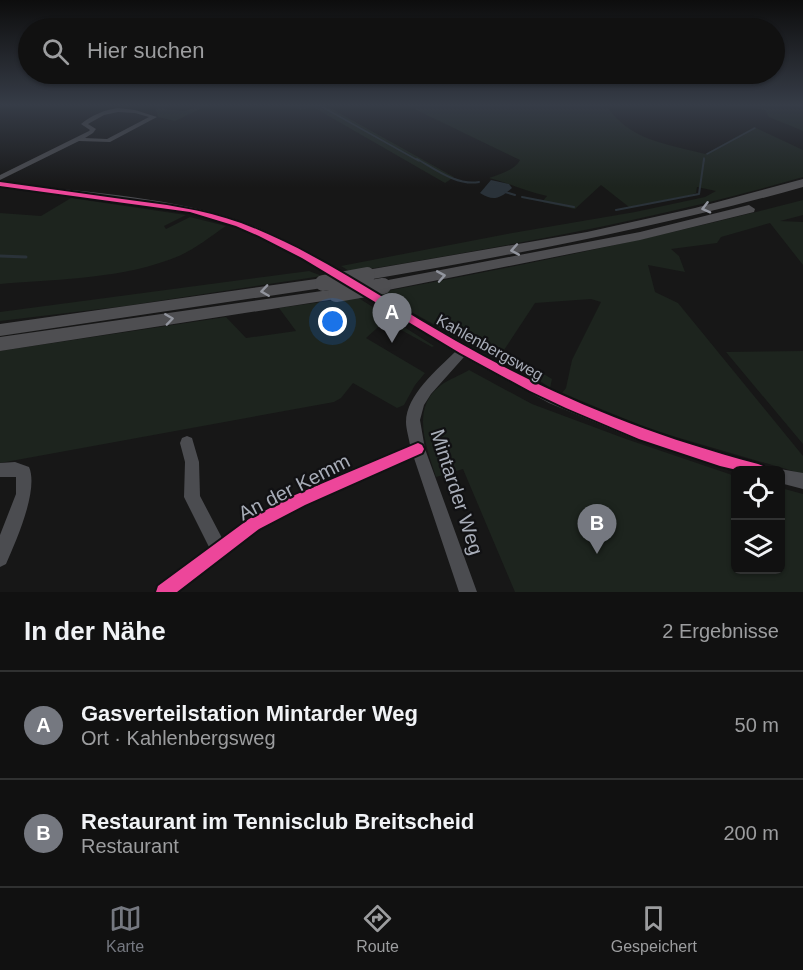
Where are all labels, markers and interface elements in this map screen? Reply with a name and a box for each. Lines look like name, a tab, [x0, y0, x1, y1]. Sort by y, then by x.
search box	[18, 18, 785, 84]
icon: search	[39, 35, 72, 68]
text: Hier suchen	[87, 38, 204, 63]
one-way arrow	[701, 201, 711, 214]
one-way arrow	[511, 243, 520, 255]
one-way arrow	[435, 270, 445, 283]
one-way arrow	[260, 285, 270, 297]
pin: A	[372, 294, 412, 343]
your location	[318, 307, 347, 336]
street label: Kahlenbergsweg	[434, 311, 546, 384]
one-way arrow	[165, 313, 174, 325]
street label: Mintarder Weg	[426, 426, 488, 558]
street label: An der Kemm	[235, 449, 353, 525]
map controls	[731, 466, 785, 574]
button: locate	[731, 466, 785, 520]
pin: B	[578, 504, 616, 554]
button: layers	[731, 520, 785, 574]
text: In der Nähe	[24, 616, 166, 646]
text: 2 Ergebnisse	[662, 620, 779, 642]
text: Gasverteilstation Mintarder Weg	[81, 701, 418, 726]
text: A	[36, 714, 51, 736]
text: 50 m	[735, 714, 779, 736]
text: Ort · Kahlenbergsweg	[81, 727, 276, 749]
text: Restaurant im Tennisclub Breitscheid	[81, 809, 474, 834]
text: B	[36, 822, 51, 844]
text: 200 m	[723, 822, 779, 844]
text: Restaurant	[81, 835, 179, 857]
tab: Karte	[106, 902, 144, 956]
tab: Route	[356, 902, 399, 956]
tab: Gespeichert	[611, 902, 697, 956]

